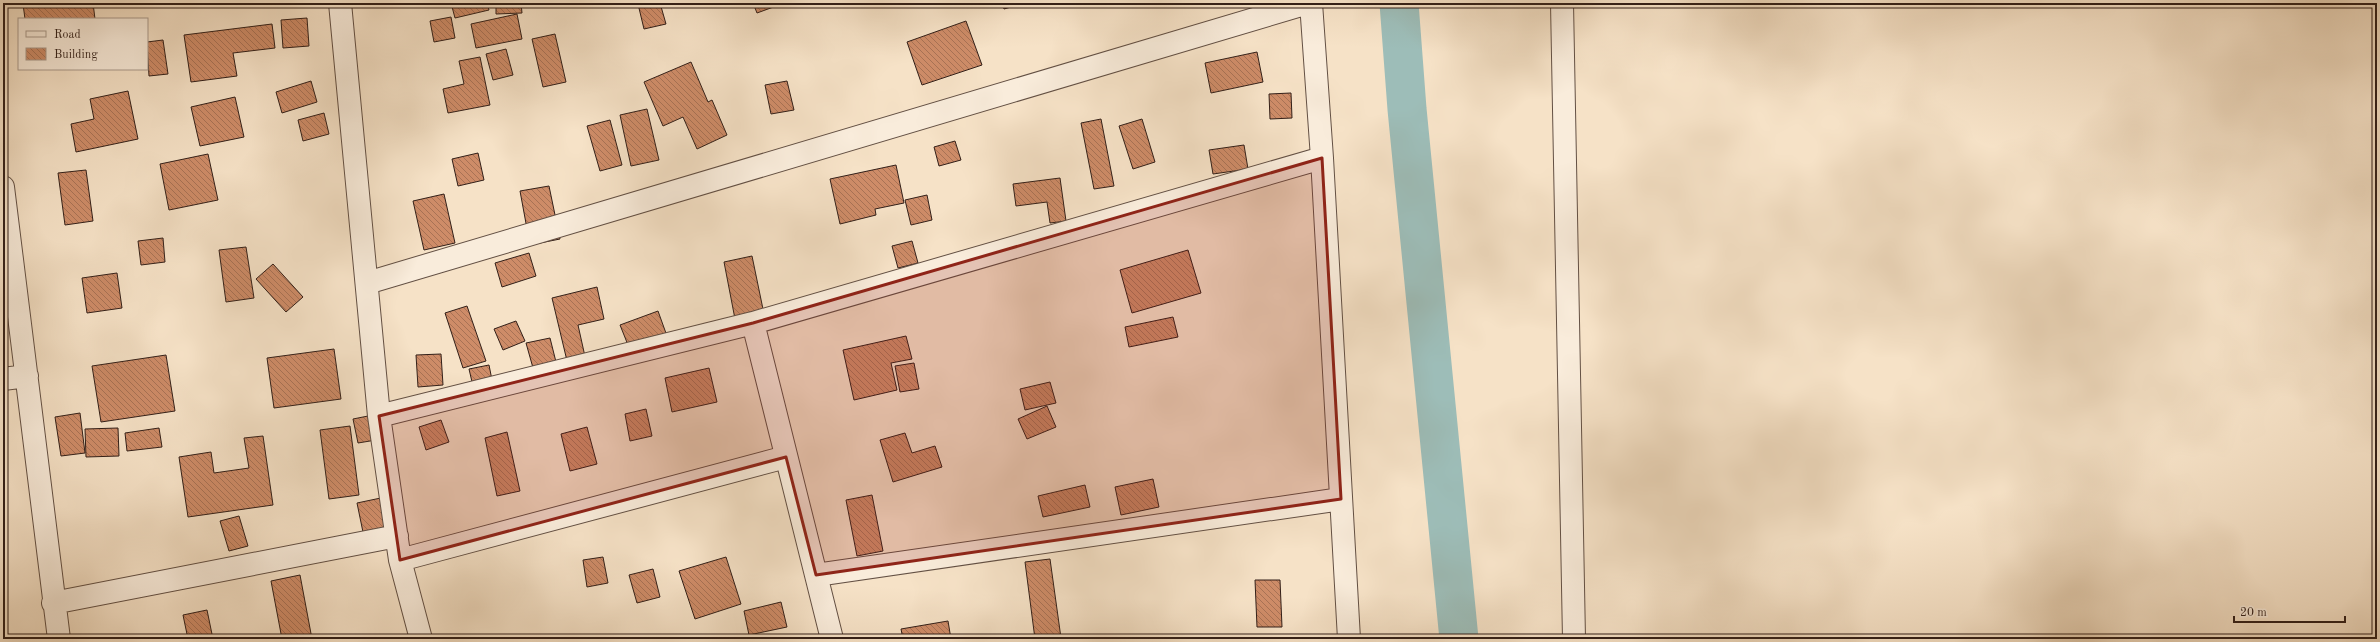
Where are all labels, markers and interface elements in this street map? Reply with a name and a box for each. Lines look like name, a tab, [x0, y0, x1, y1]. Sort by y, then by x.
legend	[18, 18, 148, 70]
text: Road	[54, 29, 81, 41]
text: Building	[54, 49, 98, 61]
scale bar	[2234, 598, 2345, 624]
text: 20 m	[2240, 607, 2267, 619]

